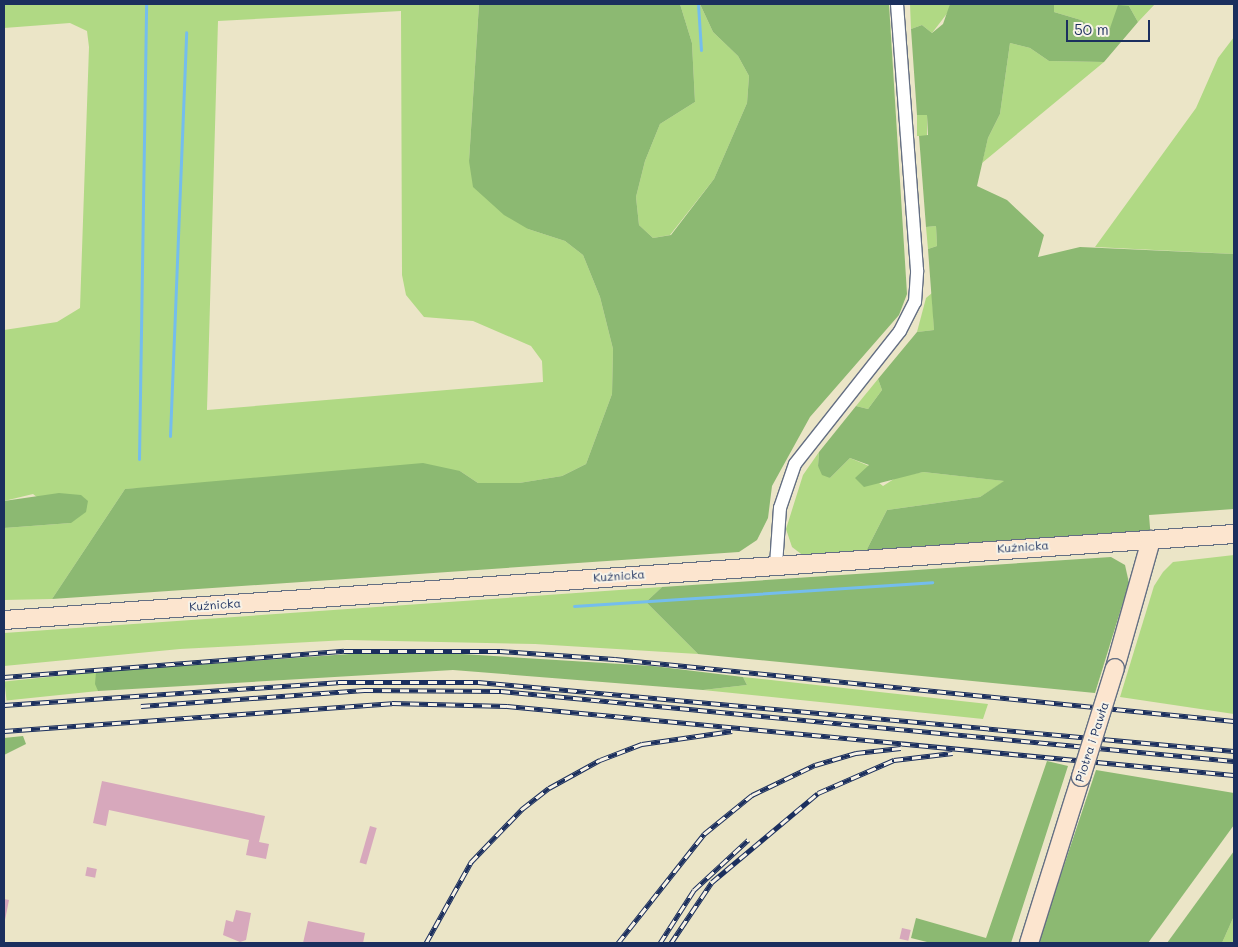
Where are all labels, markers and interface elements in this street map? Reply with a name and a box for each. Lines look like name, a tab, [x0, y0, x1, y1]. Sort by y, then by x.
scale bar	[1068, 10, 1152, 42]
text: 50 m	[1074, 19, 1109, 39]
street label: Kuźnicka	[997, 538, 1049, 556]
street label: Kuźnicka	[593, 567, 645, 585]
street label: Kuźnicka	[189, 596, 241, 614]
street label: Piotra i Pawła	[1072, 700, 1112, 784]

